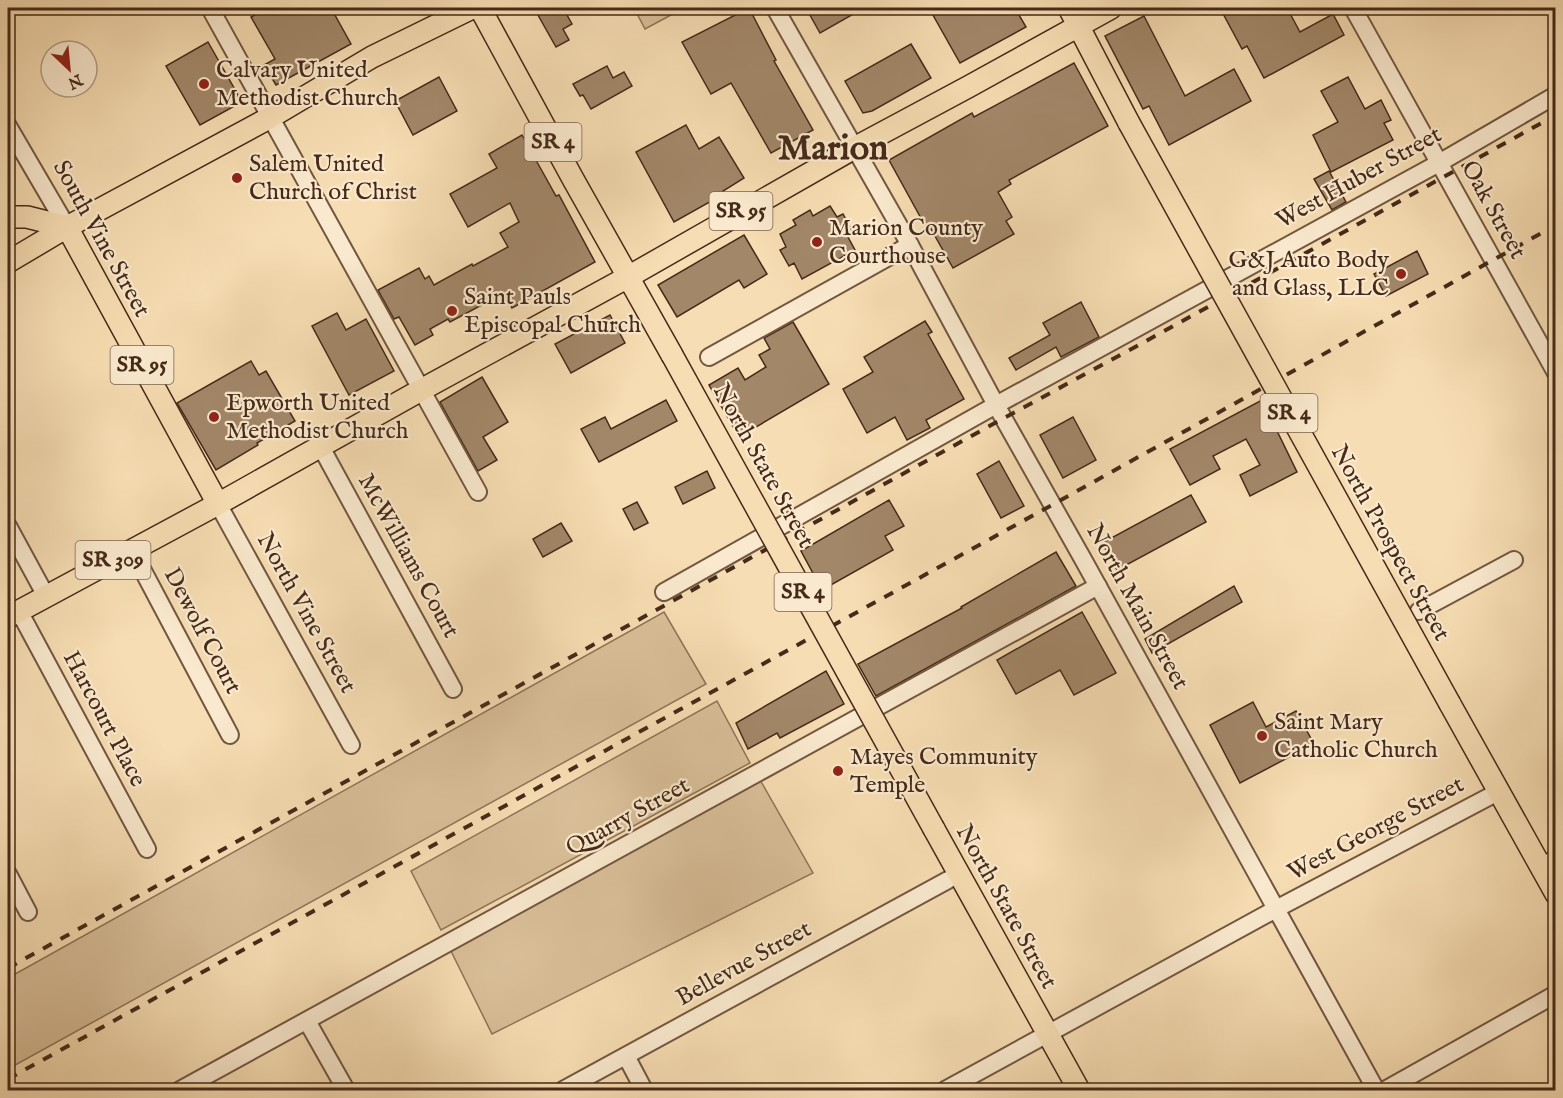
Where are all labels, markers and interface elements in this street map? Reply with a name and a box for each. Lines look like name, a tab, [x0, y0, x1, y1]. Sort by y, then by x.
north arrow	[39, 39, 99, 99]
place label: Calvary United Methodist Church	[216, 55, 399, 114]
text: N	[64, 68, 86, 93]
marker: Calvary United Methodist Church	[197, 77, 211, 91]
street label: West Huber Street	[1271, 120, 1447, 236]
road number: SR 4	[524, 123, 582, 161]
district label: Marion	[778, 126, 888, 172]
place label: Salem United Church of Christ	[249, 149, 417, 208]
street label: South Vine Street	[45, 155, 157, 323]
street label: Oak Street	[1453, 155, 1533, 265]
marker: Salem United Church of Christ	[230, 171, 244, 185]
road number: SR 95	[710, 192, 772, 230]
place label: Marion County Courthouse	[829, 213, 983, 272]
marker: Marion County Courthouse	[810, 235, 824, 249]
place label: G&J Auto Body and Glass, LLC	[1229, 245, 1389, 304]
marker: G&J Auto Body and Glass, LLC	[1394, 267, 1408, 281]
place label: Saint Pauls Episcopal Church	[464, 282, 641, 341]
marker: Saint Pauls Episcopal Church	[445, 304, 459, 318]
road number: SR 95	[110, 346, 174, 384]
street label: North State Street	[705, 378, 821, 554]
place label: Epworth United Methodist Church	[226, 388, 409, 447]
road number: SR 4	[1260, 394, 1318, 432]
marker: Epworth United Methodist Church	[207, 410, 221, 424]
street label: North Prospect Street	[1323, 439, 1457, 647]
street label: McWilliams Court	[350, 468, 466, 644]
street label: North Main Street	[1079, 519, 1195, 695]
street label: North Vine Street	[249, 527, 363, 699]
road number: SR 309	[76, 541, 150, 579]
street label: Dewolf Court	[156, 562, 248, 700]
road number: SR 4	[774, 573, 832, 611]
street label: Harcourt Place	[55, 646, 153, 792]
place label: Saint Mary Catholic Church	[1274, 707, 1438, 766]
marker: Saint Mary Catholic Church	[1255, 729, 1269, 743]
place label: Mayes Community Temple	[850, 742, 1038, 801]
marker: Mayes Community Temple	[831, 764, 845, 778]
street label: West George Street	[1283, 769, 1469, 889]
street label: Quarry Street	[561, 770, 695, 864]
street label: North State Street	[948, 819, 1064, 995]
street label: Bellevue Street	[671, 914, 817, 1014]

